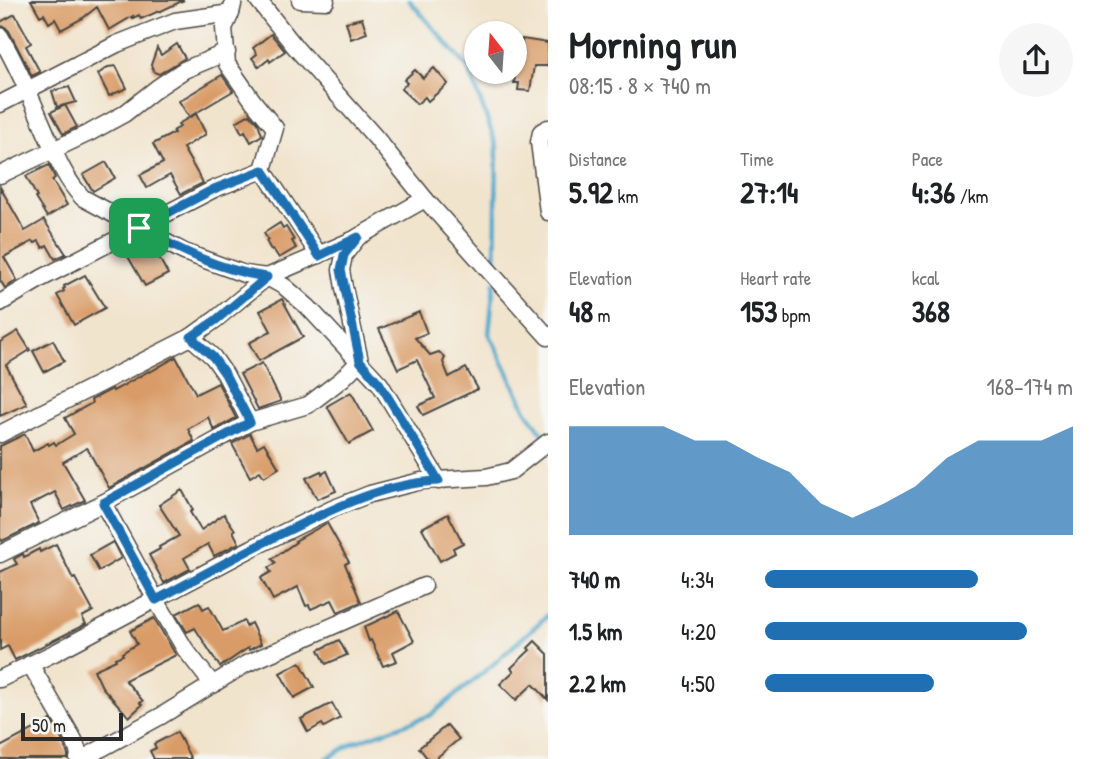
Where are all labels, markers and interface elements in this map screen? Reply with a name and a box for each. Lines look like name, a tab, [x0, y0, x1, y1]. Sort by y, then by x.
text: Morning run	[569, 18, 737, 70]
north arrow	[464, 21, 527, 84]
map controls	[464, 21, 527, 84]
button: share	[999, 23, 1073, 97]
text: 08:15 · 8 × 740 m	[569, 70, 711, 101]
text: Distance	[569, 146, 627, 172]
text: Time	[740, 146, 774, 172]
text: Pace	[912, 146, 943, 172]
text: 5.92	[569, 172, 613, 212]
text: 27:14	[740, 172, 798, 212]
text: 4:36	[912, 172, 955, 212]
text: km	[613, 183, 638, 209]
text: /km	[955, 183, 989, 209]
pin	[109, 198, 169, 258]
icon: arrive	[120, 209, 158, 247]
text: Elevation	[569, 265, 632, 291]
text: Heart rate	[740, 265, 811, 291]
text: kcal	[912, 265, 939, 291]
text: 48	[569, 291, 593, 331]
text: 153	[740, 291, 777, 331]
text: 368	[912, 291, 950, 331]
text: m	[593, 302, 611, 328]
text: bpm	[777, 302, 811, 328]
text: Elevation	[569, 371, 645, 402]
text: 168–174 m	[987, 371, 1073, 402]
text: 740 m	[569, 564, 620, 595]
text: 4:34	[681, 564, 714, 595]
text: 1.5 km	[569, 616, 622, 647]
text: 4:20	[681, 616, 716, 647]
text: 2.2 km	[569, 668, 626, 699]
text: 4:50	[681, 668, 715, 699]
scale bar	[21, 710, 122, 742]
text: 50 m	[32, 712, 66, 738]

